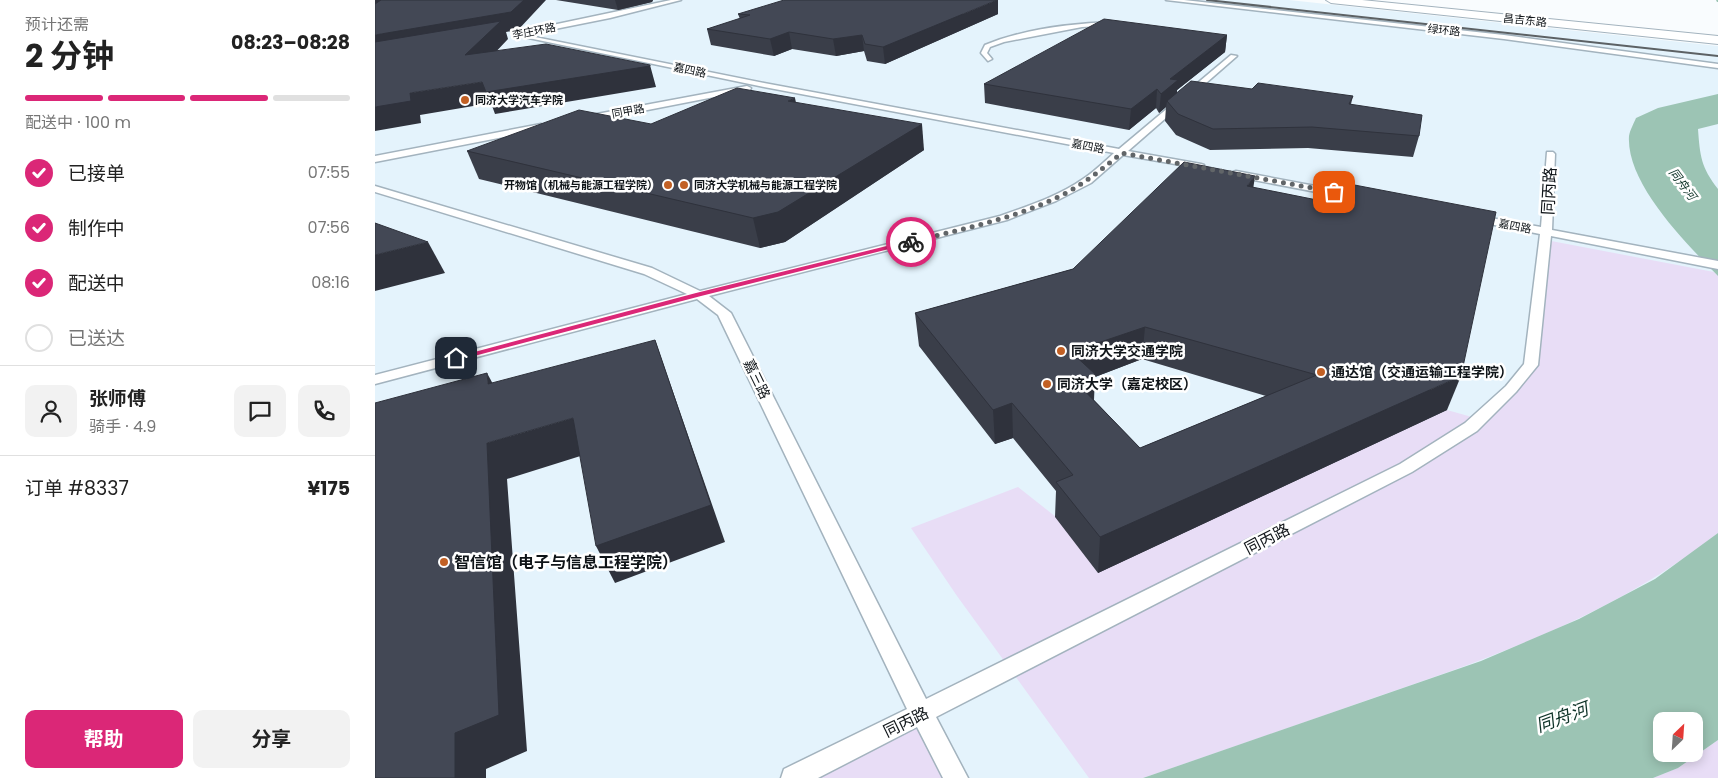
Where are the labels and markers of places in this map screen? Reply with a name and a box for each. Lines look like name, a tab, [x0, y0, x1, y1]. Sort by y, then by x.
place label: 同济大学汽车学院	[475, 92, 563, 108]
marker: 同济大学汽车学院	[459, 94, 471, 106]
pin	[1313, 171, 1355, 213]
place label: 开物馆（机械与能源工程学院）	[504, 177, 658, 193]
place label: 同济大学机械与能源工程学院	[694, 177, 837, 193]
marker: 开物馆（机械与能源工程学院）	[662, 179, 674, 191]
marker: 同济大学机械与能源工程学院	[678, 179, 690, 191]
pin	[435, 337, 477, 379]
place label: 同济大学交通学院	[1071, 341, 1183, 361]
marker: 同济大学交通学院	[1055, 345, 1067, 357]
place label: 通达馆（交通运输工程学院）	[1331, 362, 1513, 382]
marker: 通达馆（交通运输工程学院）	[1315, 366, 1327, 378]
place label: 同济大学（嘉定校区）	[1057, 374, 1197, 394]
marker: 同济大学（嘉定校区）	[1041, 378, 1053, 390]
place label: 智信馆（电子与信息工程学院）	[454, 551, 678, 574]
marker: 智信馆（电子与信息工程学院）	[438, 556, 450, 568]

